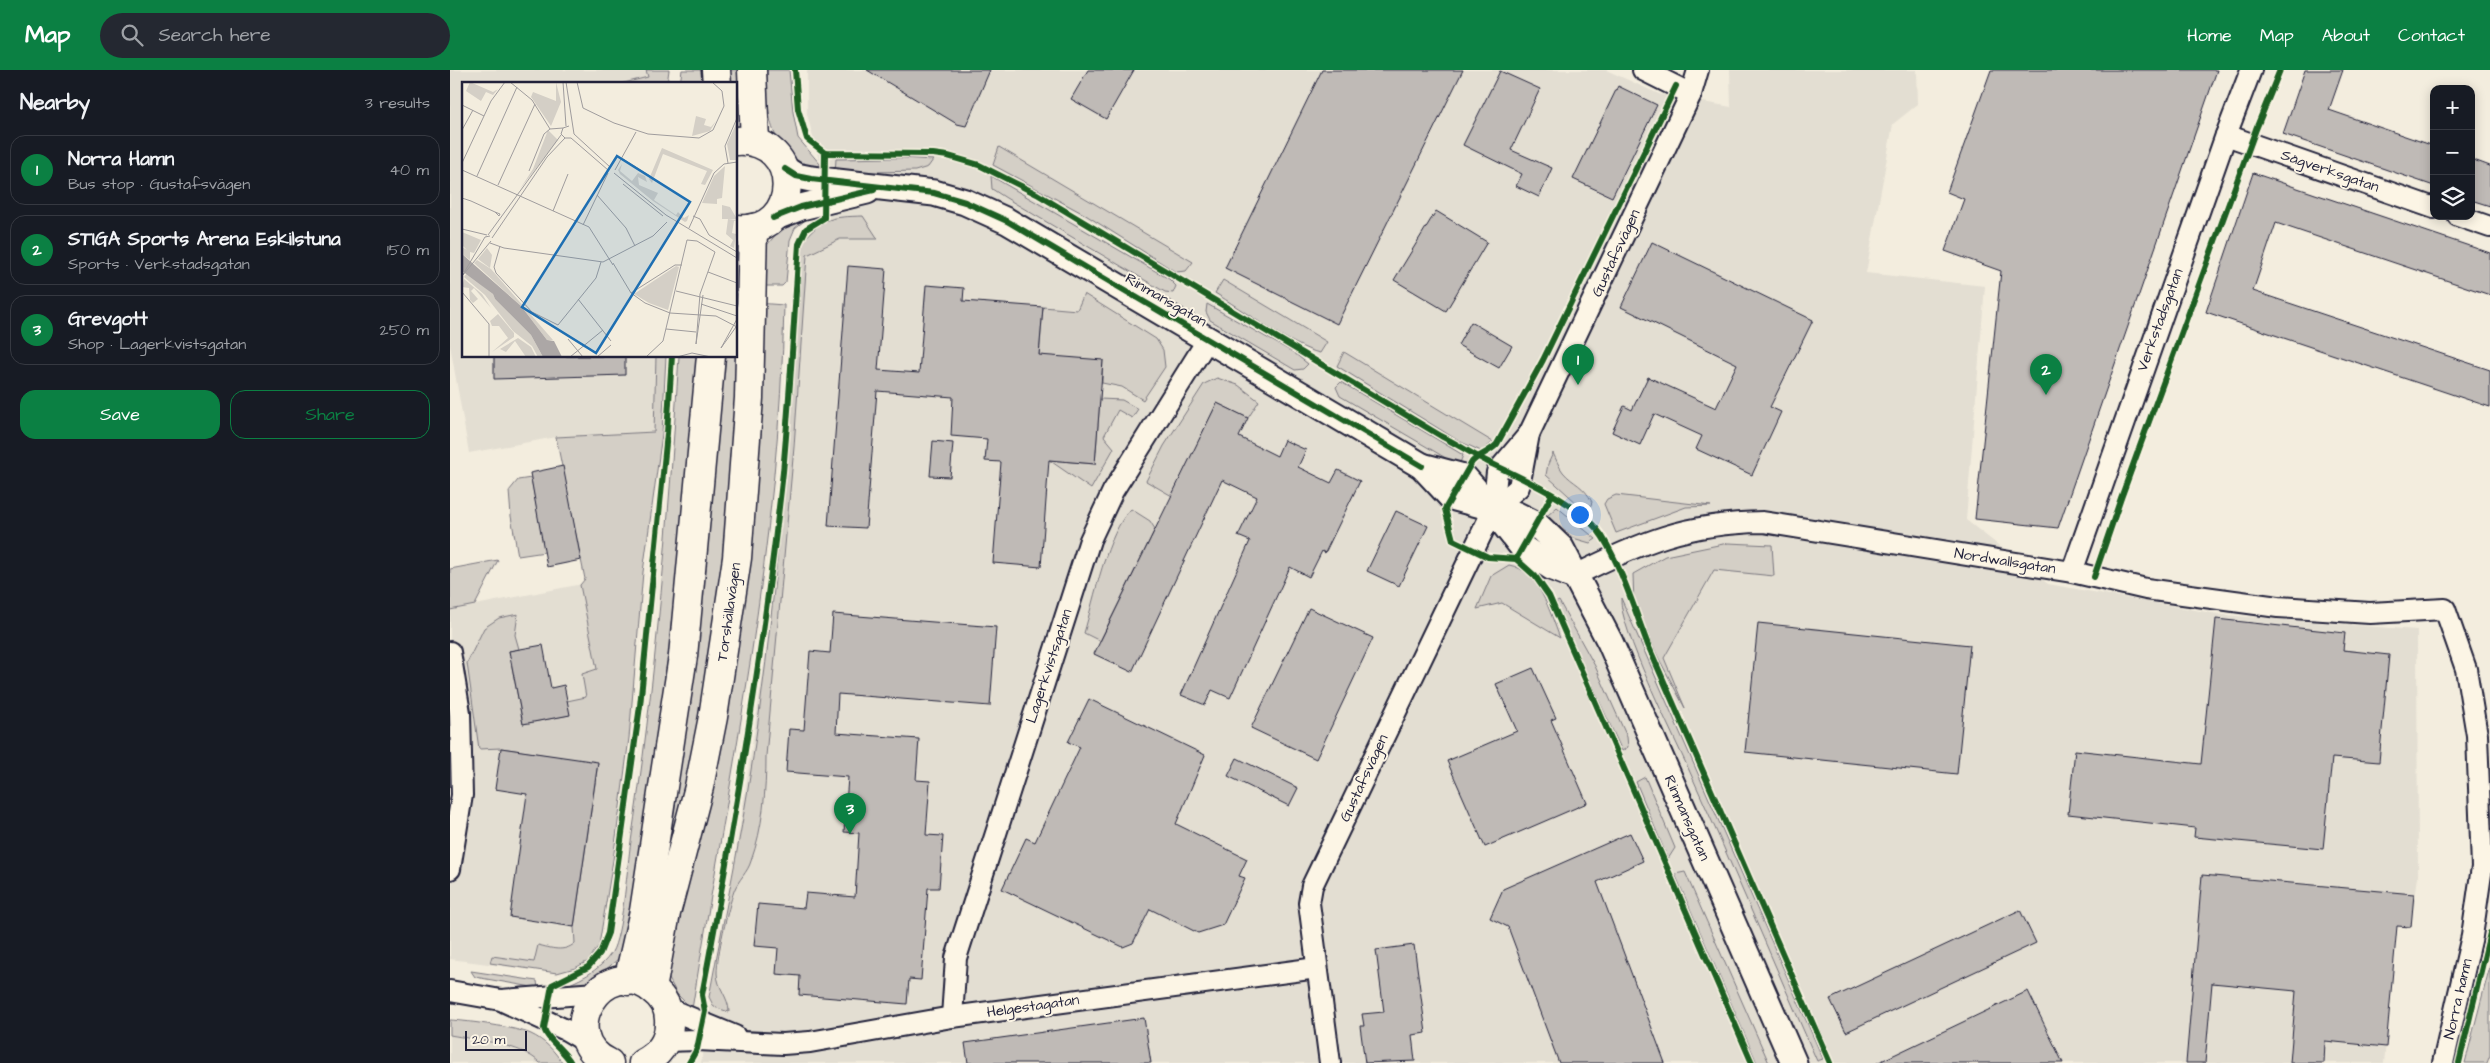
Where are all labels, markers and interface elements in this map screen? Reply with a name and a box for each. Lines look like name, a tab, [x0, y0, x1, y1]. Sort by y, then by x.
search box	[100, 13, 450, 58]
text: Map	[25, 18, 70, 52]
icon: search	[118, 21, 146, 49]
text: Search here	[158, 22, 271, 49]
text: Home	[2187, 23, 2232, 48]
text: Map	[2260, 23, 2294, 48]
text: About	[2322, 23, 2370, 48]
text: Contact	[2398, 23, 2465, 48]
inset map	[462, 82, 738, 358]
map controls	[2430, 85, 2475, 220]
button: +	[2430, 85, 2475, 130]
text: Nearby	[20, 88, 90, 117]
text: 3 results	[365, 92, 430, 114]
button: −	[2430, 130, 2475, 175]
street label: Sågverksgatan	[2278, 144, 2382, 199]
text: Norra Hamn	[68, 146, 174, 173]
text: 1	[36, 159, 38, 181]
text: 40 m	[389, 159, 429, 181]
text: Bus stop · Gustafsvägen	[68, 173, 250, 195]
button: layers	[2430, 175, 2475, 220]
street label: Gustafsvägen	[1587, 205, 1647, 301]
text: STIGA Sports Arena Eskilstuna	[68, 226, 341, 253]
text: 2	[32, 239, 42, 261]
text: 150 m	[387, 239, 429, 261]
text: Sports · Verkstadsgatan	[68, 253, 250, 275]
street label: Verkstadsgatan	[2132, 265, 2189, 375]
street label: Rinmansgatan	[1121, 268, 1211, 333]
text: Grevgott	[68, 306, 148, 333]
text: 3	[33, 319, 41, 341]
text: 250 m	[380, 319, 429, 341]
text: Shop · Lagerkvistsgatan	[68, 333, 246, 355]
pin: 1	[1562, 344, 1594, 385]
pin: 2	[2030, 354, 2062, 395]
button: Save	[20, 390, 220, 439]
button: Share	[230, 390, 430, 439]
your location	[1567, 502, 1593, 528]
street label: Nordwallsgatan	[1953, 543, 2058, 580]
street label: Torshällavägen	[712, 561, 747, 663]
street label: Lagerkvistsgatan	[1021, 606, 1078, 726]
street label: Gustafsvägen	[1335, 730, 1395, 826]
street label: Rinmansgatan	[1658, 772, 1715, 865]
pin: 3	[834, 793, 866, 834]
street label: Norra hamn	[2439, 956, 2478, 1041]
street label: Helgestagatan	[985, 989, 1081, 1024]
scale bar	[465, 1028, 528, 1051]
text: 20 m	[472, 1030, 505, 1050]

